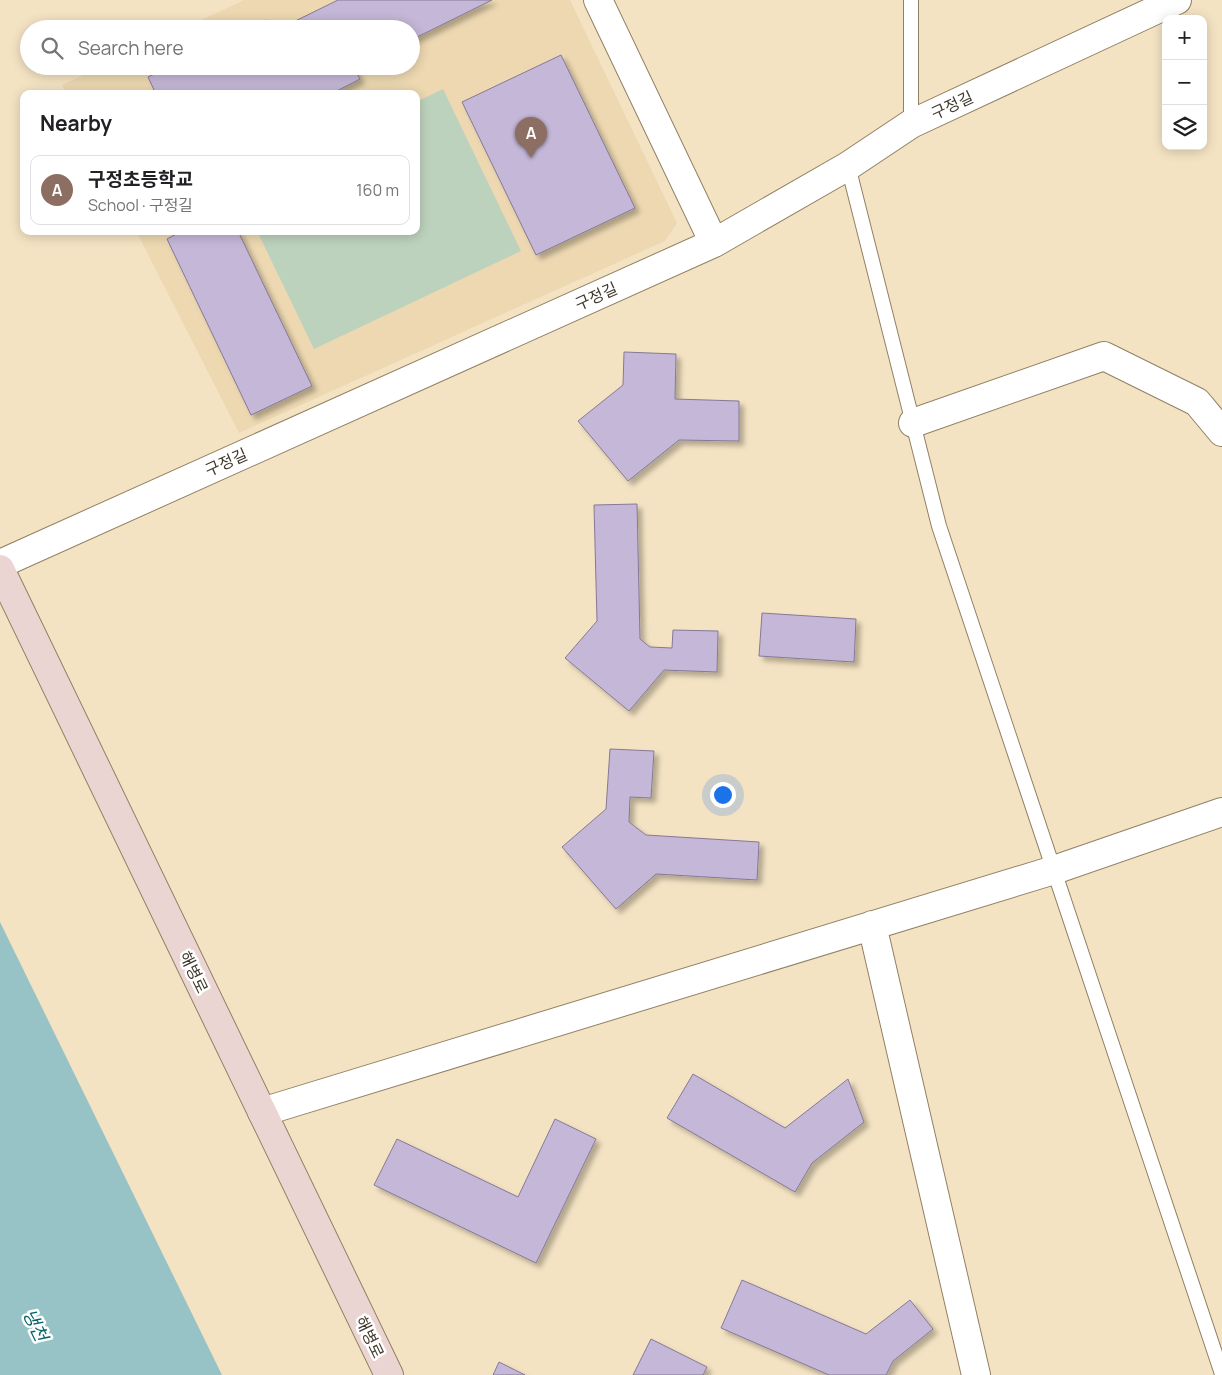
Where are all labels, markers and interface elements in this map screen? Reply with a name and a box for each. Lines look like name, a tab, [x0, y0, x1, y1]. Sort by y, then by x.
map controls	[1162, 15, 1207, 150]
button: +	[1162, 15, 1207, 60]
search box	[20, 20, 420, 75]
icon: search	[38, 34, 66, 62]
text: Search here	[78, 35, 184, 61]
button: −	[1162, 60, 1207, 105]
street label: 구정길	[927, 86, 977, 124]
button: layers	[1162, 105, 1207, 150]
text: Nearby	[40, 109, 112, 137]
pin: A	[515, 117, 547, 158]
text: 구정초등학교	[88, 166, 193, 192]
text: A	[52, 179, 62, 201]
text: 160 m	[356, 179, 399, 201]
text: School · 구정길	[88, 194, 193, 216]
street label: 구정길	[571, 277, 621, 315]
street label: 구정길	[201, 443, 251, 481]
your location	[710, 782, 736, 808]
street label: 해병로	[174, 947, 214, 997]
water label: 냉천	[18, 1304, 55, 1347]
street label: 해병로	[350, 1312, 390, 1362]

